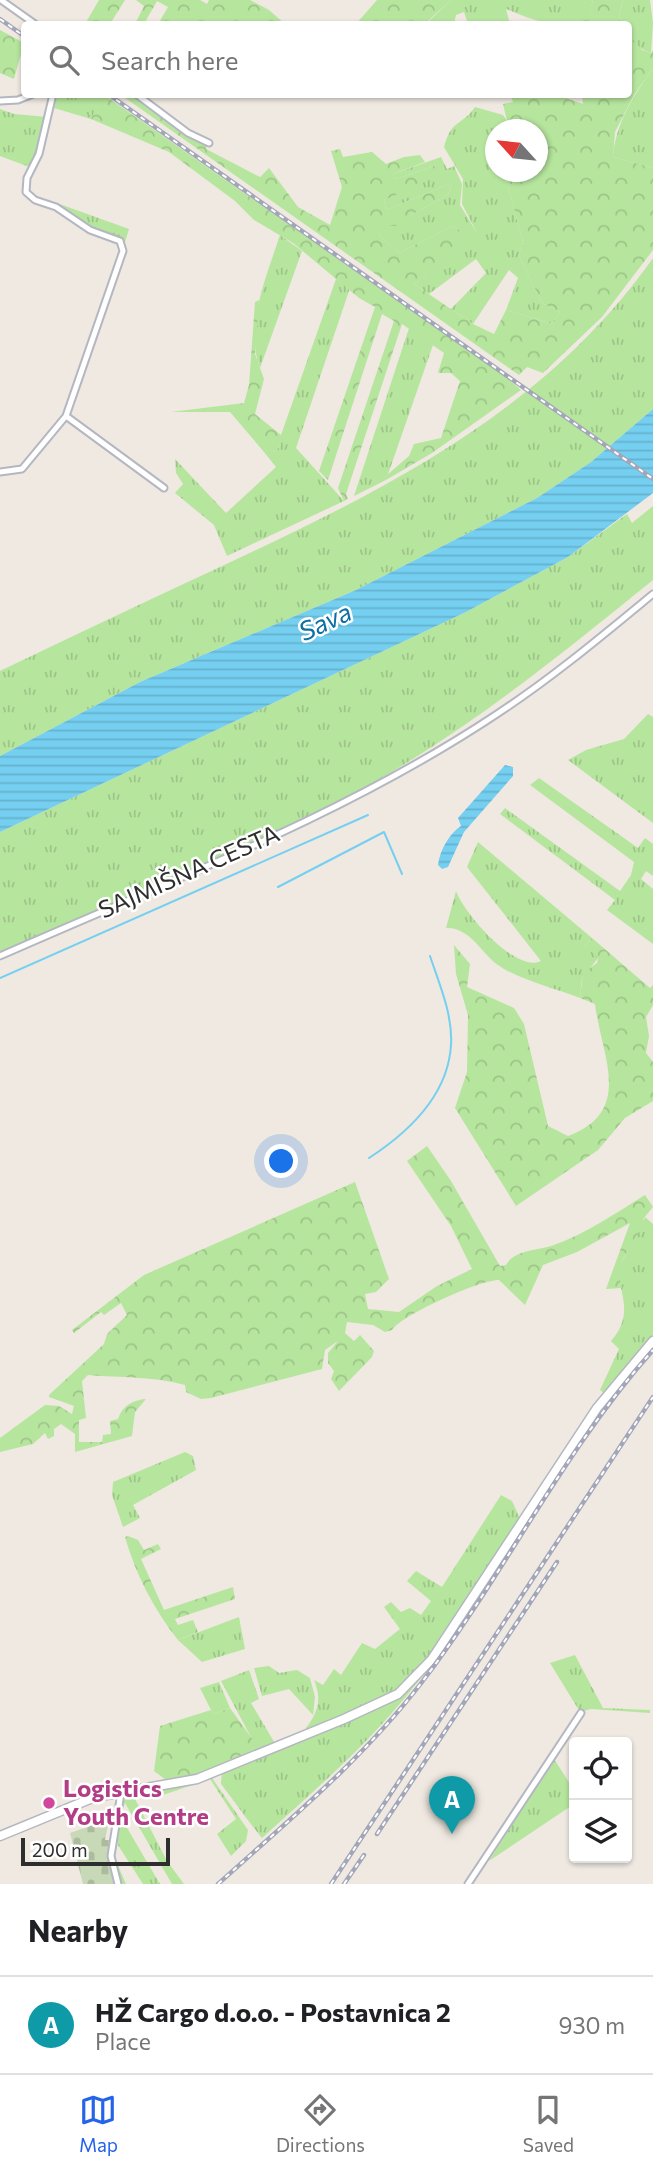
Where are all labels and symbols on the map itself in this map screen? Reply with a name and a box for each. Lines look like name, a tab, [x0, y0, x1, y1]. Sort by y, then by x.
north arrow	[485, 119, 548, 182]
water label: Sava	[293, 595, 356, 646]
street label: SAJMIŠNA CESTA	[93, 818, 283, 924]
your location	[264, 1144, 298, 1178]
place label: Logistics Youth Centre	[63, 1773, 209, 1830]
pin: A	[429, 1776, 475, 1834]
marker: Logistics Youth Centre	[41, 1795, 57, 1811]
scale bar	[21, 1835, 170, 1867]

